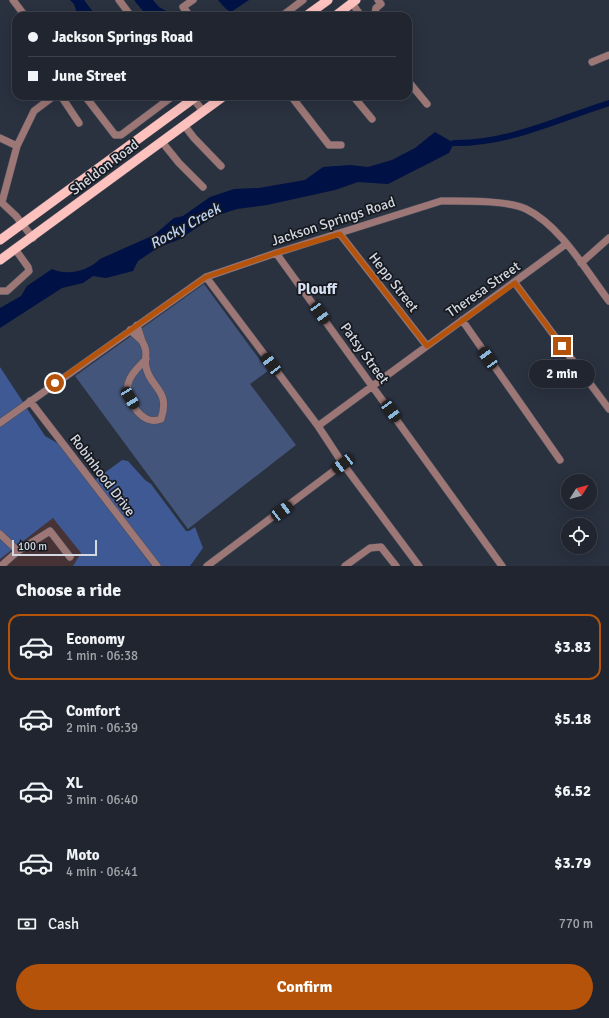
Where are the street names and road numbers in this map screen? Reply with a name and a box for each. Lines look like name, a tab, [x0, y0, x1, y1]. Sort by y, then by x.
street label: Sheldon Road	[67, 136, 142, 199]
street label: Jackson Springs Road	[269, 193, 397, 250]
street label: Hepp Street	[365, 249, 422, 316]
street label: Theresa Street	[443, 258, 524, 321]
street label: Patsy Street	[337, 319, 393, 387]
street label: Robinhood Drive	[66, 431, 139, 520]

